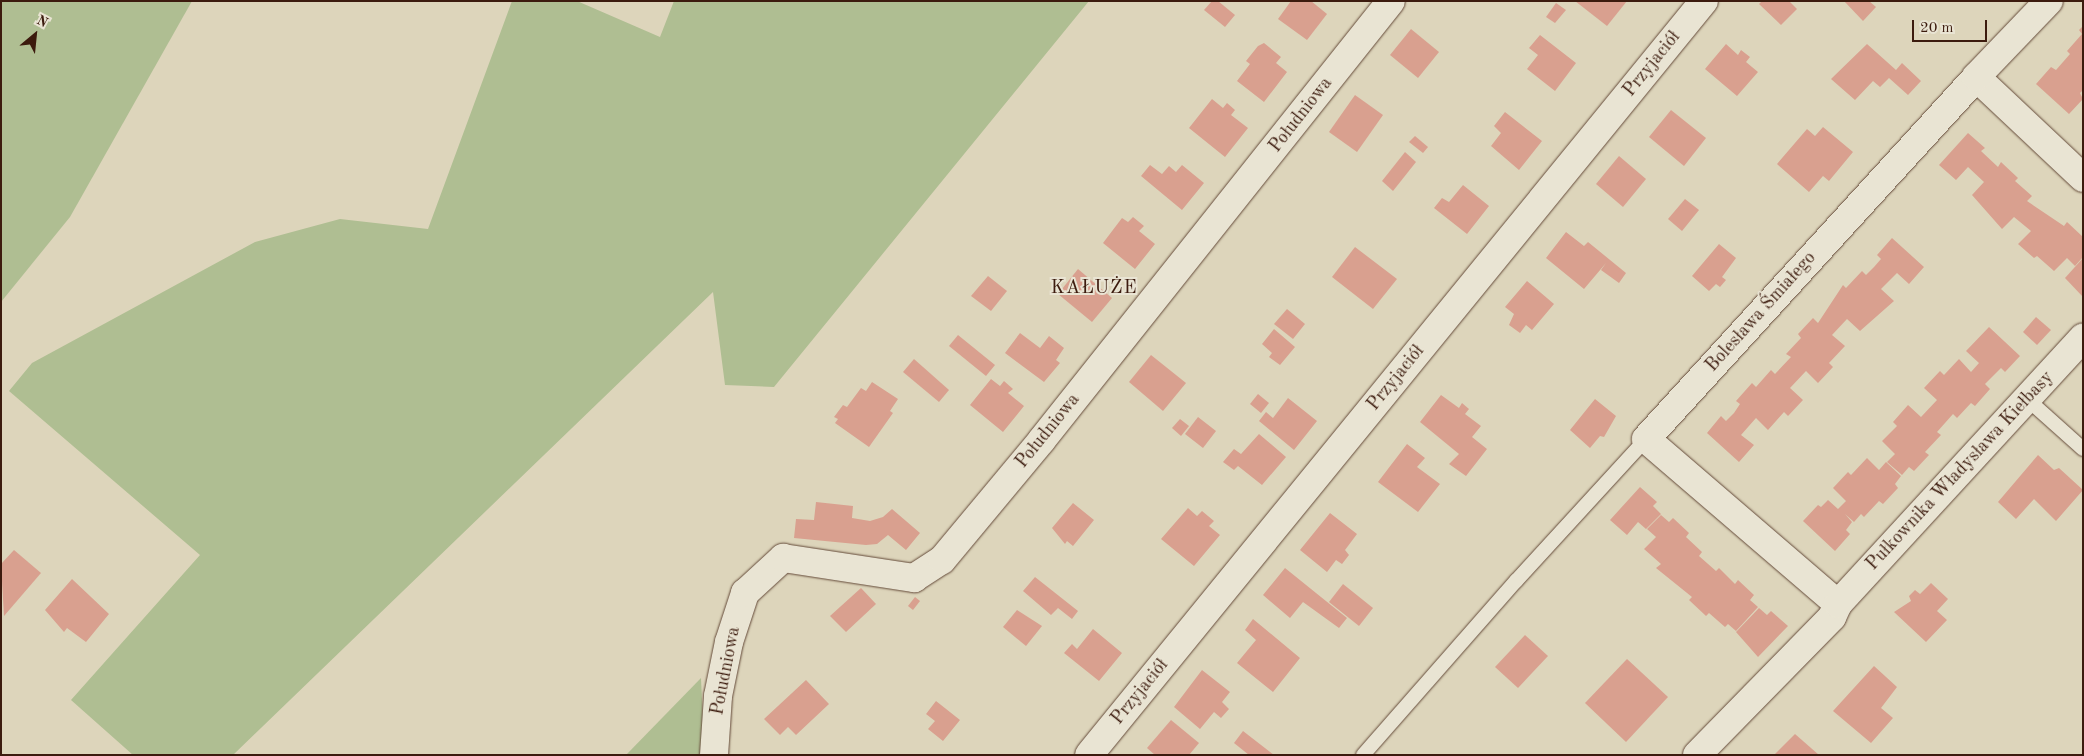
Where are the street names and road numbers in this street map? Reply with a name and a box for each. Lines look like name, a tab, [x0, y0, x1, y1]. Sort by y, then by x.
street label: Przyjaciół	[1619, 27, 1685, 101]
street label: Południowa	[1265, 73, 1337, 157]
street label: Bolesława Śmiałego	[1701, 247, 1821, 377]
street label: Przyjaciół	[1363, 341, 1429, 415]
street label: Pułkownika Władysława Kiełbasy	[1862, 367, 2058, 575]
street label: Południowa	[1011, 389, 1085, 473]
street label: Południowa	[707, 625, 745, 717]
street label: Przyjaciół	[1107, 655, 1173, 729]

